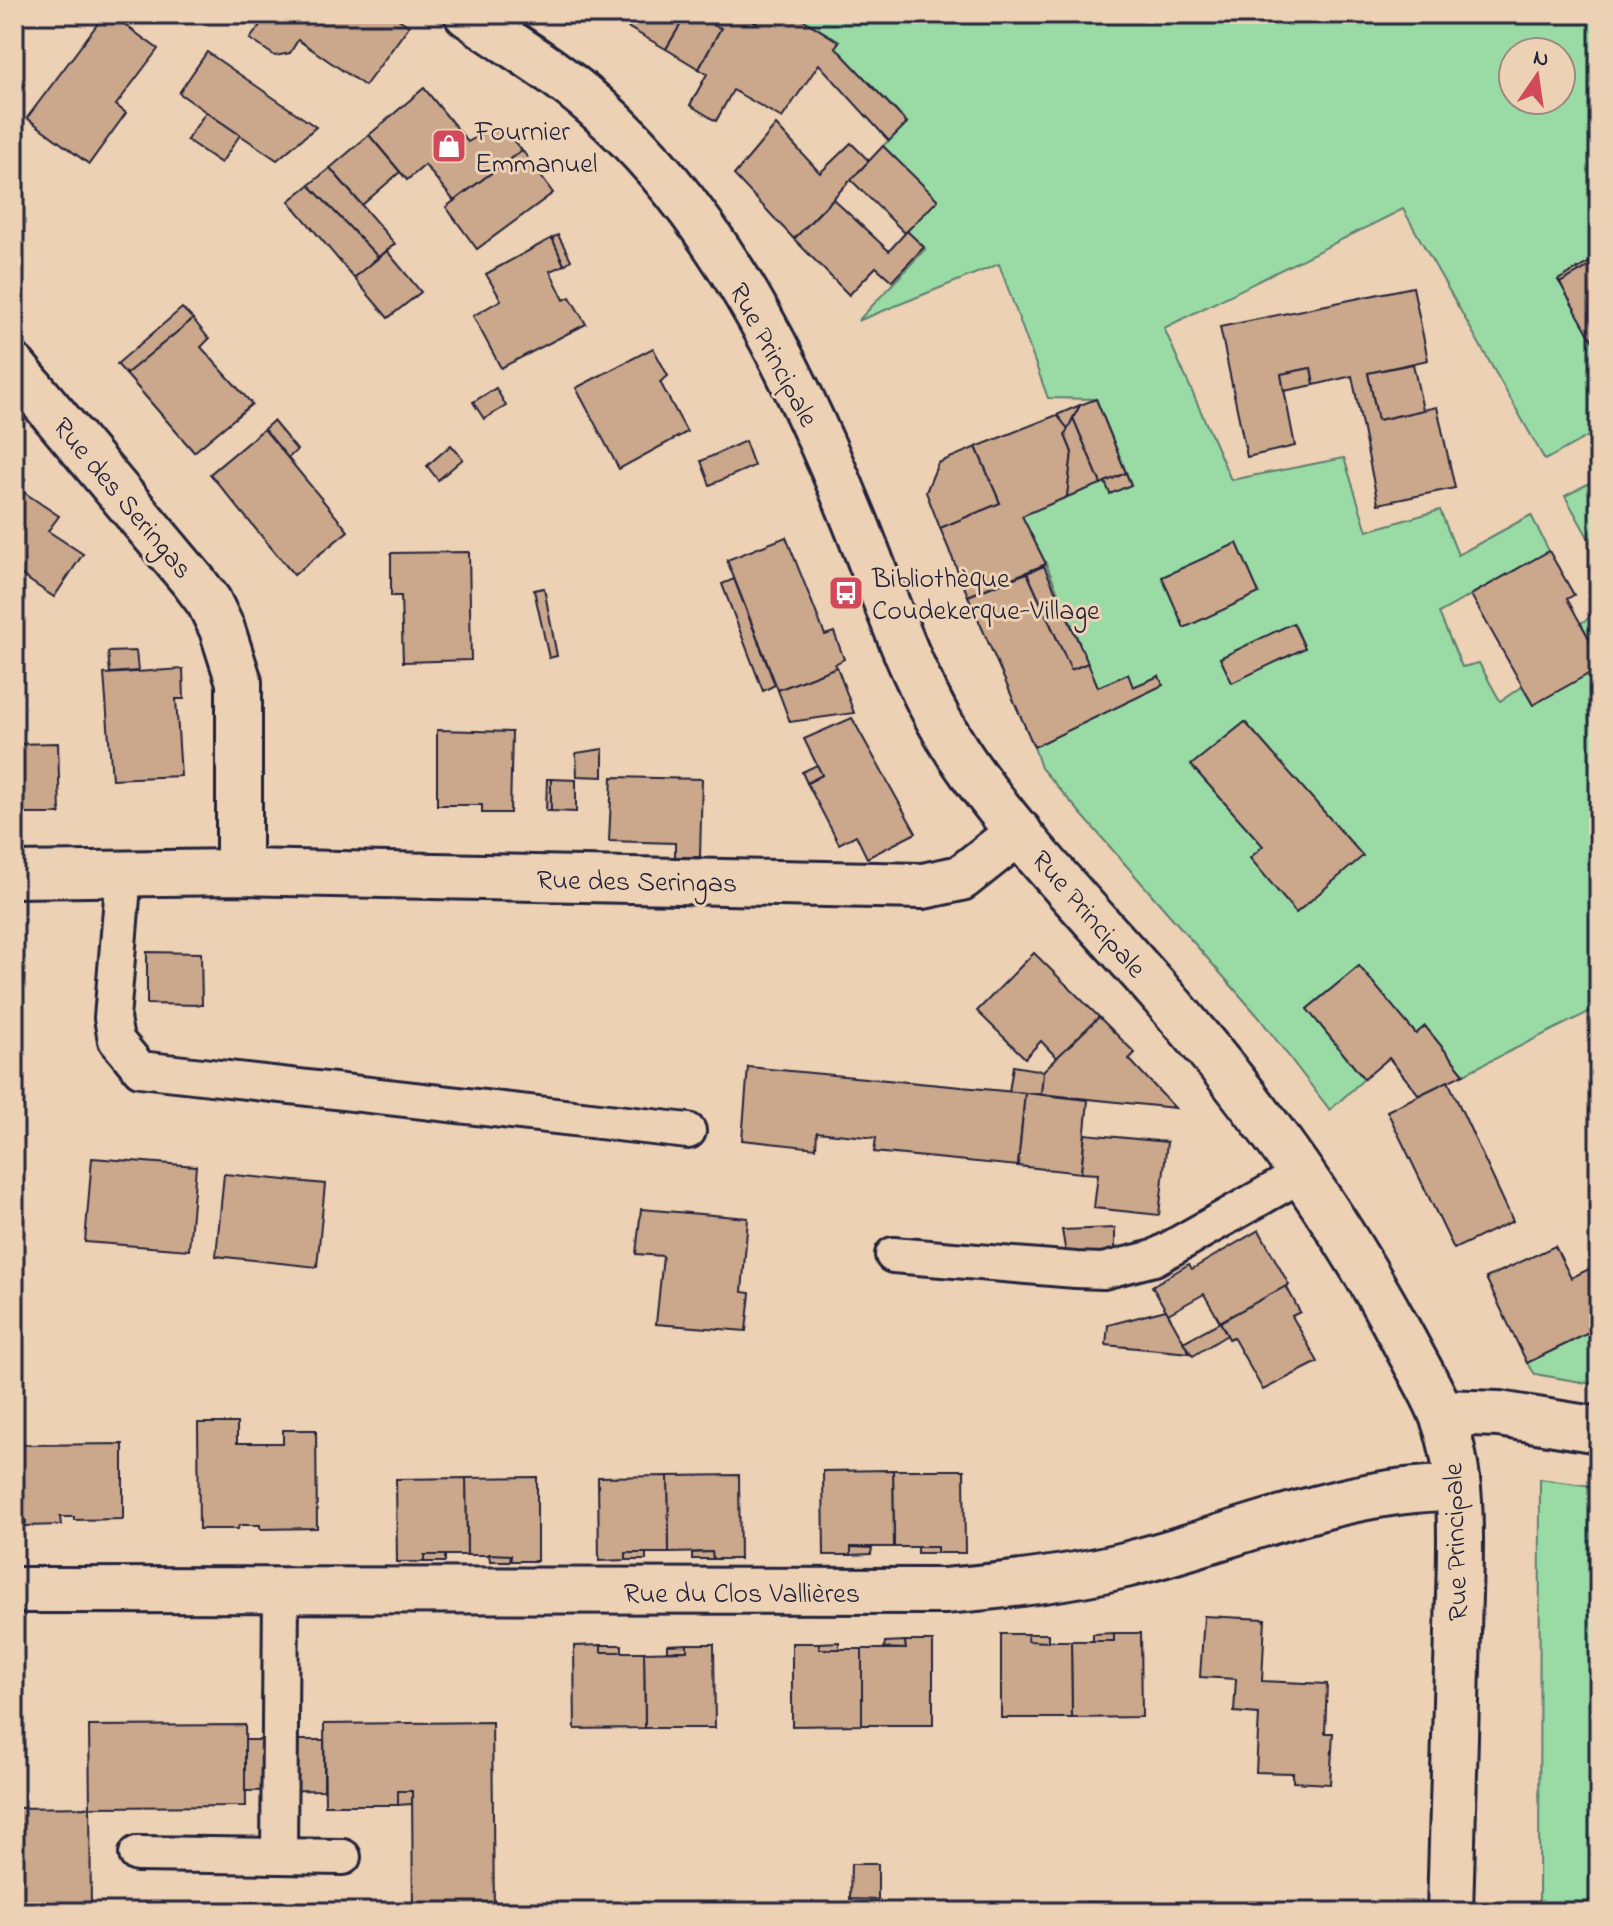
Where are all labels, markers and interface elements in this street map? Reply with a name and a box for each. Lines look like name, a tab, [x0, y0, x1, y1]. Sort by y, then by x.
north arrow	[1497, 36, 1577, 116]
text: N	[1530, 42, 1552, 77]
place label: Fournier Emmanuel	[474, 113, 598, 186]
shop icon: Fournier Emmanuel	[430, 127, 468, 165]
street label: Rue Principale	[717, 276, 827, 435]
street label: Rue des Seringas	[41, 409, 201, 589]
place label: Bibliothèque Coudekerque-Village	[871, 560, 1100, 633]
bus stop icon: Bibliothèque Coudekerque-Village	[827, 574, 865, 612]
street label: Rue Principale	[1020, 842, 1155, 989]
street label: Rue des Seringas	[536, 861, 738, 906]
street label: Rue Principale	[1434, 1462, 1481, 1622]
street label: Rue du Clos Vallières	[624, 1575, 860, 1616]

